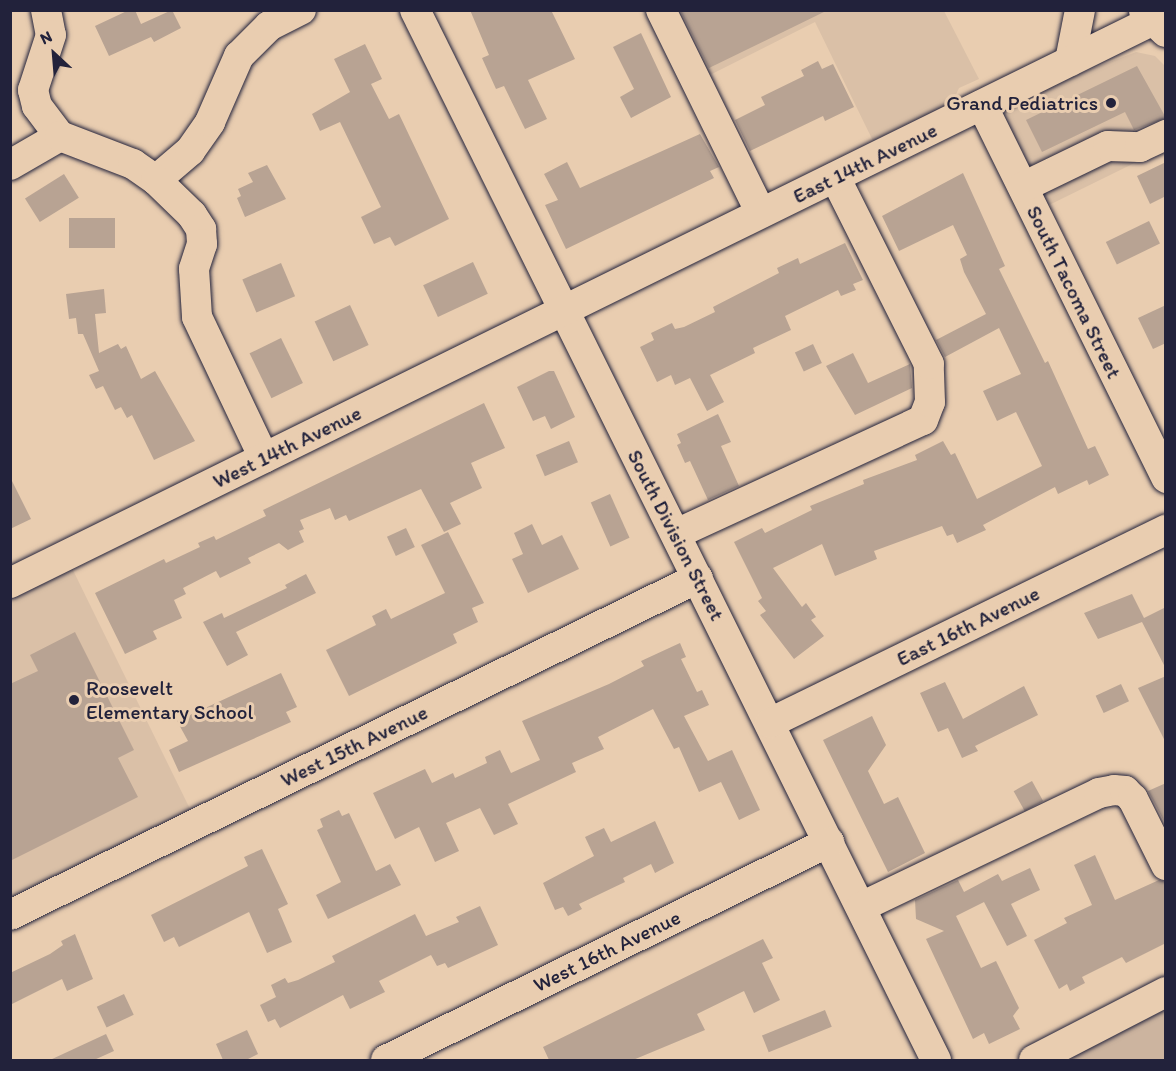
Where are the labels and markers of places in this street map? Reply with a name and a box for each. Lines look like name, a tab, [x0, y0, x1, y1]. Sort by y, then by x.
place label: Grand Pediatrics	[947, 90, 1098, 116]
marker: Grand Pediatrics	[1102, 94, 1120, 112]
place label: Roosevelt Elementary School	[86, 675, 253, 725]
marker: Roosevelt Elementary School	[67, 693, 81, 707]

